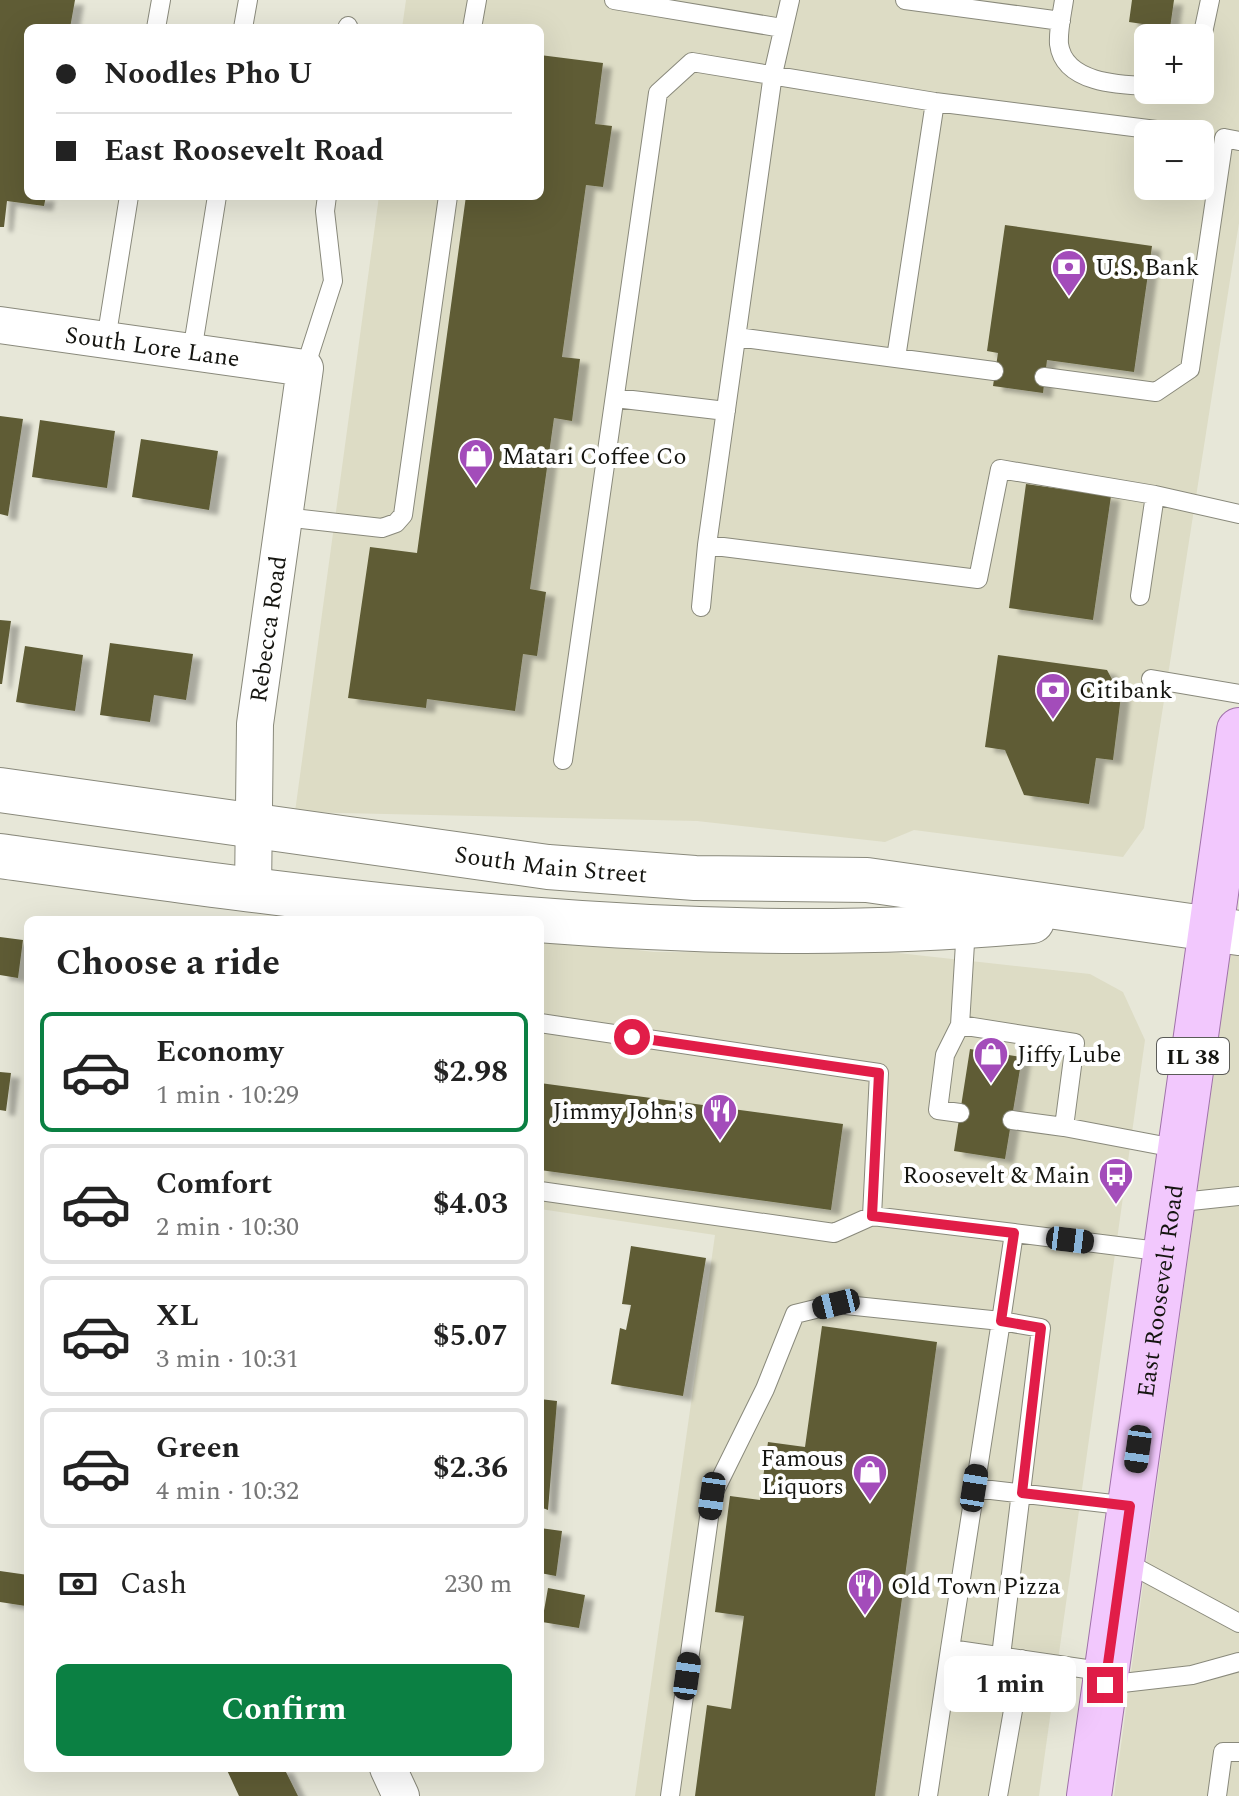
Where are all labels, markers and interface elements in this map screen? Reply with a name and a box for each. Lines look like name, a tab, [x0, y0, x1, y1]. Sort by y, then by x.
map controls	[1134, 24, 1214, 200]
button: +	[1134, 24, 1214, 104]
text: Noodles Pho U	[104, 51, 313, 97]
button: −	[1134, 120, 1214, 200]
text: East Roosevelt Road	[104, 128, 384, 174]
bank icon: U.S. Bank	[1050, 248, 1088, 298]
place label: U.S. Bank	[1095, 250, 1199, 286]
street label: South Lore Lane	[63, 317, 242, 378]
shop icon: Matari Coffee Co	[457, 437, 495, 487]
place label: Matari Coffee Co	[502, 439, 686, 475]
street label: Rebecca Road	[241, 554, 297, 705]
bank icon: Citibank	[1034, 671, 1072, 721]
place label: Citibank	[1079, 673, 1173, 709]
street label: South Main Street	[452, 837, 648, 893]
text: Choose a ride	[56, 936, 280, 991]
route start	[614, 1019, 650, 1055]
text: Economy	[156, 1029, 283, 1075]
shop icon: Jiffy Lube	[972, 1035, 1010, 1085]
icon: car	[60, 1036, 132, 1108]
place label: Jiffy Lube	[1017, 1037, 1121, 1073]
road number: IL 38	[1157, 1038, 1229, 1074]
text: $2.98	[433, 1049, 508, 1095]
text: 1 min · 10:29	[156, 1075, 299, 1115]
restaurant icon: Jimmy John's	[701, 1092, 739, 1142]
place label: Jimmy John's	[553, 1094, 694, 1130]
bus stop icon: Roosevelt & Main	[1097, 1156, 1135, 1206]
place label: Roosevelt & Main	[903, 1158, 1090, 1194]
text: Comfort	[156, 1161, 272, 1207]
icon: car	[60, 1168, 132, 1240]
text: $4.03	[433, 1181, 508, 1227]
street label: East Roosevelt Road	[1128, 1182, 1194, 1400]
text: 2 min · 10:30	[156, 1207, 299, 1247]
car	[1045, 1225, 1095, 1255]
car	[810, 1287, 862, 1321]
text: XL	[156, 1293, 199, 1339]
icon: car	[60, 1300, 132, 1372]
text: $5.07	[433, 1313, 508, 1359]
text: 3 min · 10:31	[156, 1339, 299, 1379]
car	[1123, 1424, 1153, 1474]
text: Green	[156, 1425, 240, 1471]
icon: car	[60, 1432, 132, 1504]
place label: Famous Liquors	[761, 1441, 844, 1505]
text: $2.36	[433, 1445, 508, 1491]
shop icon: Famous Liquors	[851, 1453, 889, 1503]
car	[958, 1462, 990, 1514]
text: 4 min · 10:32	[156, 1471, 299, 1511]
car	[697, 1471, 727, 1521]
text: Cash	[120, 1561, 187, 1607]
icon: cash	[56, 1562, 100, 1606]
text: 230 m	[444, 1564, 512, 1604]
restaurant icon: Old Town Pizza	[846, 1567, 884, 1617]
place label: Old Town Pizza	[891, 1569, 1061, 1605]
car	[672, 1651, 702, 1701]
callout: 1 min	[945, 1657, 1077, 1713]
button: Confirm	[56, 1664, 512, 1756]
text: 1 min	[975, 1664, 1045, 1704]
route end	[1087, 1667, 1123, 1703]

